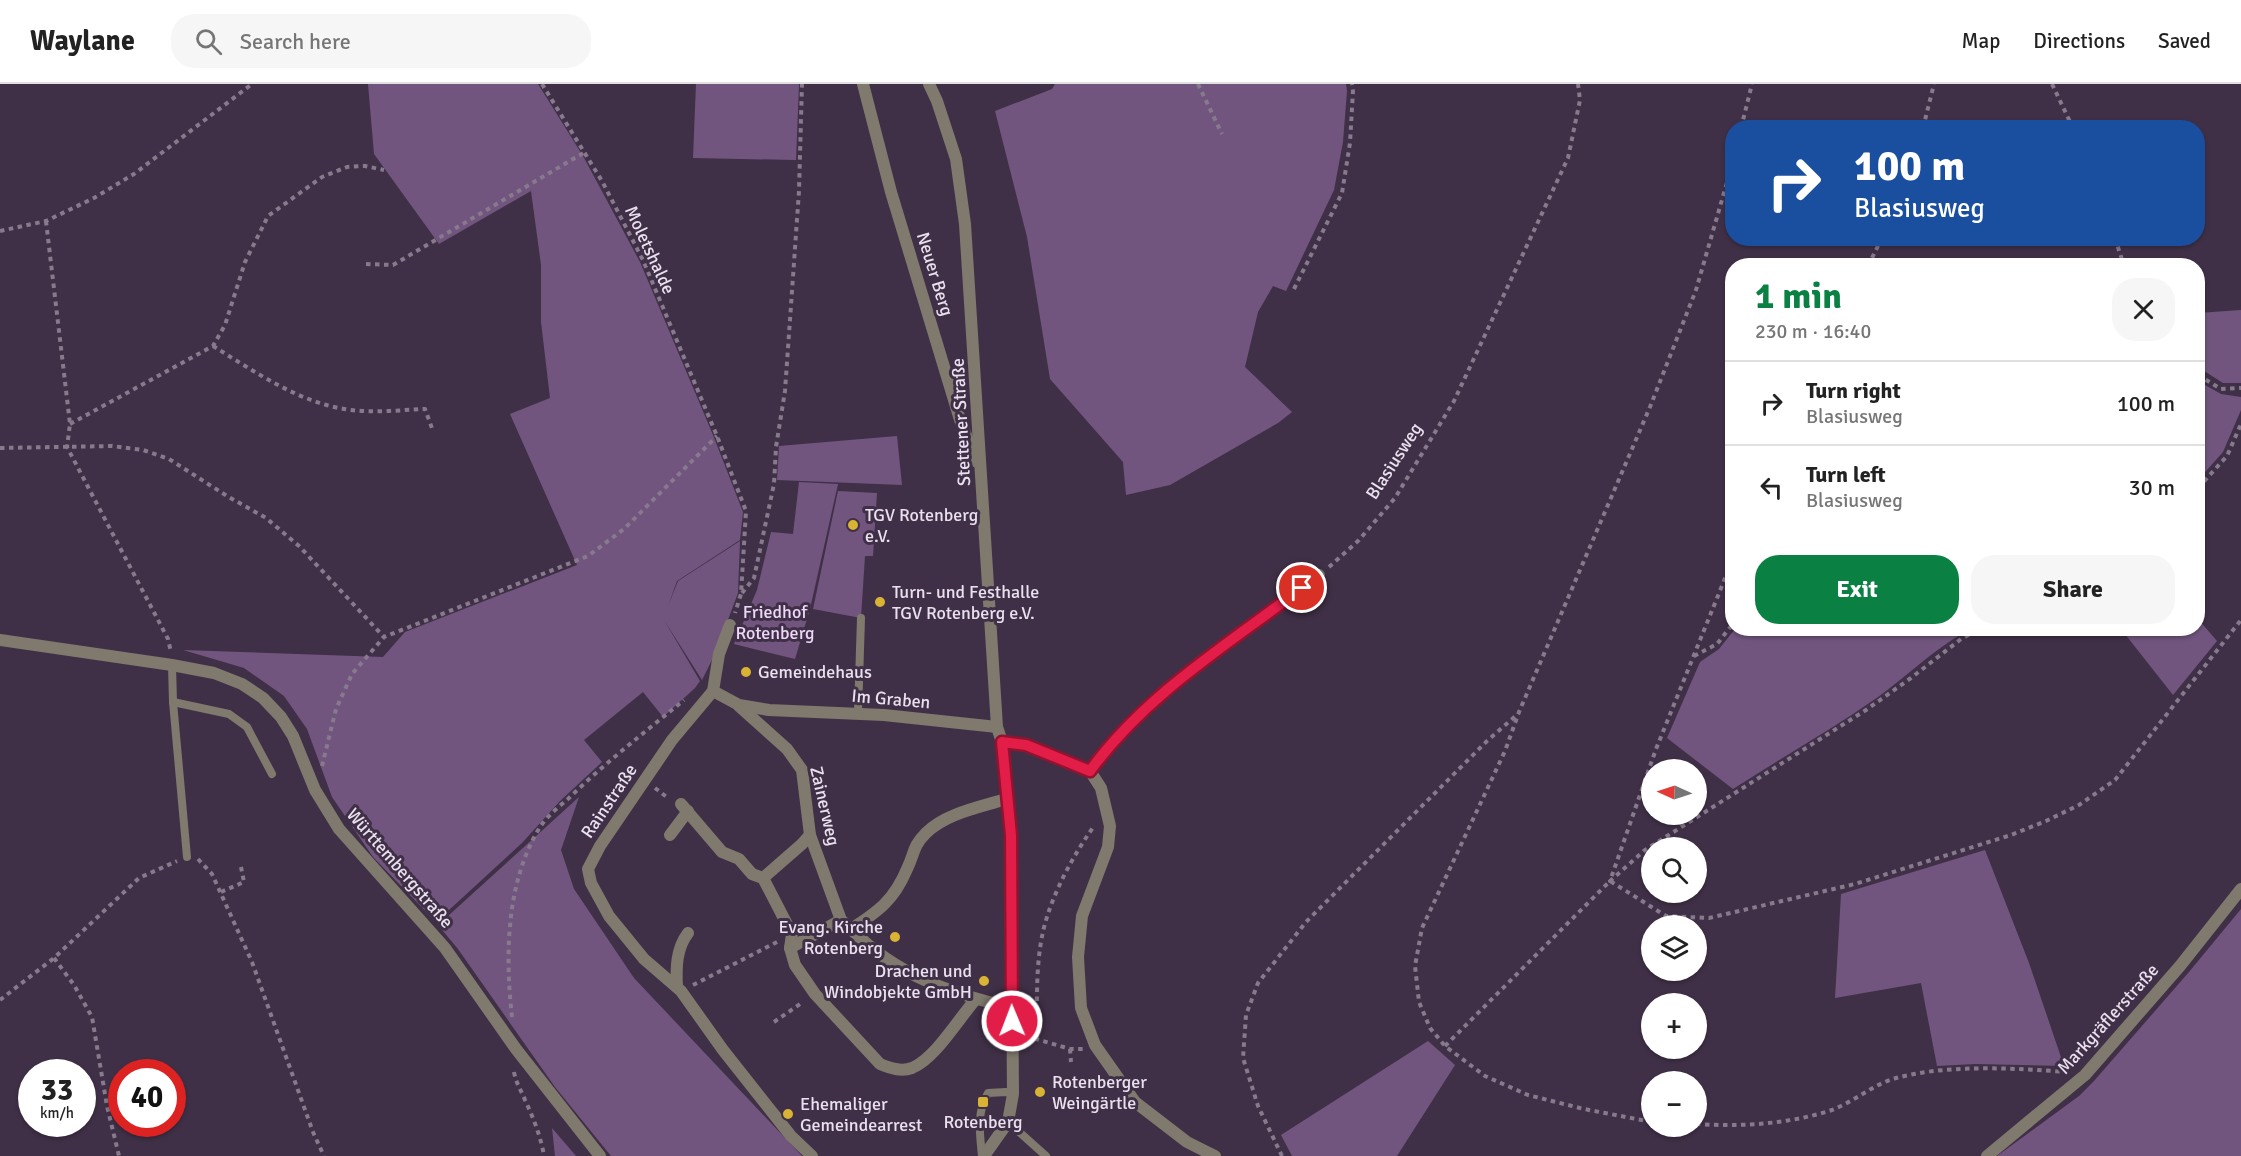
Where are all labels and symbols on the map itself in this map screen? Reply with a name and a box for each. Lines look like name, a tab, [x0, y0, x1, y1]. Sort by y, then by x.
street label: Moletshalde	[620, 202, 680, 298]
street label: Neuer Berg	[912, 229, 958, 319]
street label: Stettener Straße	[947, 357, 975, 487]
street label: Blasiusweg	[1361, 418, 1427, 504]
place label: TGV Rotenberg e.V.	[865, 504, 978, 547]
marker: TGV Rotenberg e.V.	[846, 518, 860, 532]
pin	[1276, 562, 1327, 613]
place label: Turn- und Festhalle TGV Rotenberg e.V.	[892, 581, 1039, 624]
marker: Turn- und Festhalle TGV Rotenberg e.V.	[873, 595, 887, 609]
park label: Friedhof Rotenberg	[735, 601, 815, 644]
place label: Gemeindehaus	[758, 661, 872, 683]
marker: Gemeindehaus	[739, 665, 753, 679]
street label: Im Graben	[851, 685, 931, 713]
north arrow	[1641, 759, 1707, 825]
street label: Rainstraße	[576, 760, 642, 842]
street label: Zainerweg	[805, 764, 845, 848]
street label: Württembergstraße	[342, 803, 458, 933]
place label: Evang. Kirche Rotenberg	[779, 916, 883, 959]
marker: Evang. Kirche Rotenberg	[888, 930, 902, 944]
street label: Markgräflerstraße	[2053, 959, 2163, 1079]
place label: Drachen und Windobjekte GmbH	[824, 960, 972, 1003]
marker: Drachen und Windobjekte GmbH	[977, 974, 991, 988]
position arrow	[980, 989, 1044, 1053]
speed limit sign: 40	[108, 1059, 186, 1137]
place label: Rotenberger Weingärtle	[1052, 1071, 1147, 1114]
marker: Rotenberger Weingärtle	[1033, 1085, 1047, 1099]
place label: Ehemaliger Gemeindearrest	[800, 1093, 922, 1136]
marker: Rotenberg	[976, 1095, 990, 1109]
marker: Ehemaliger Gemeindearrest	[781, 1107, 795, 1121]
place label: Rotenberg	[943, 1111, 1023, 1133]

